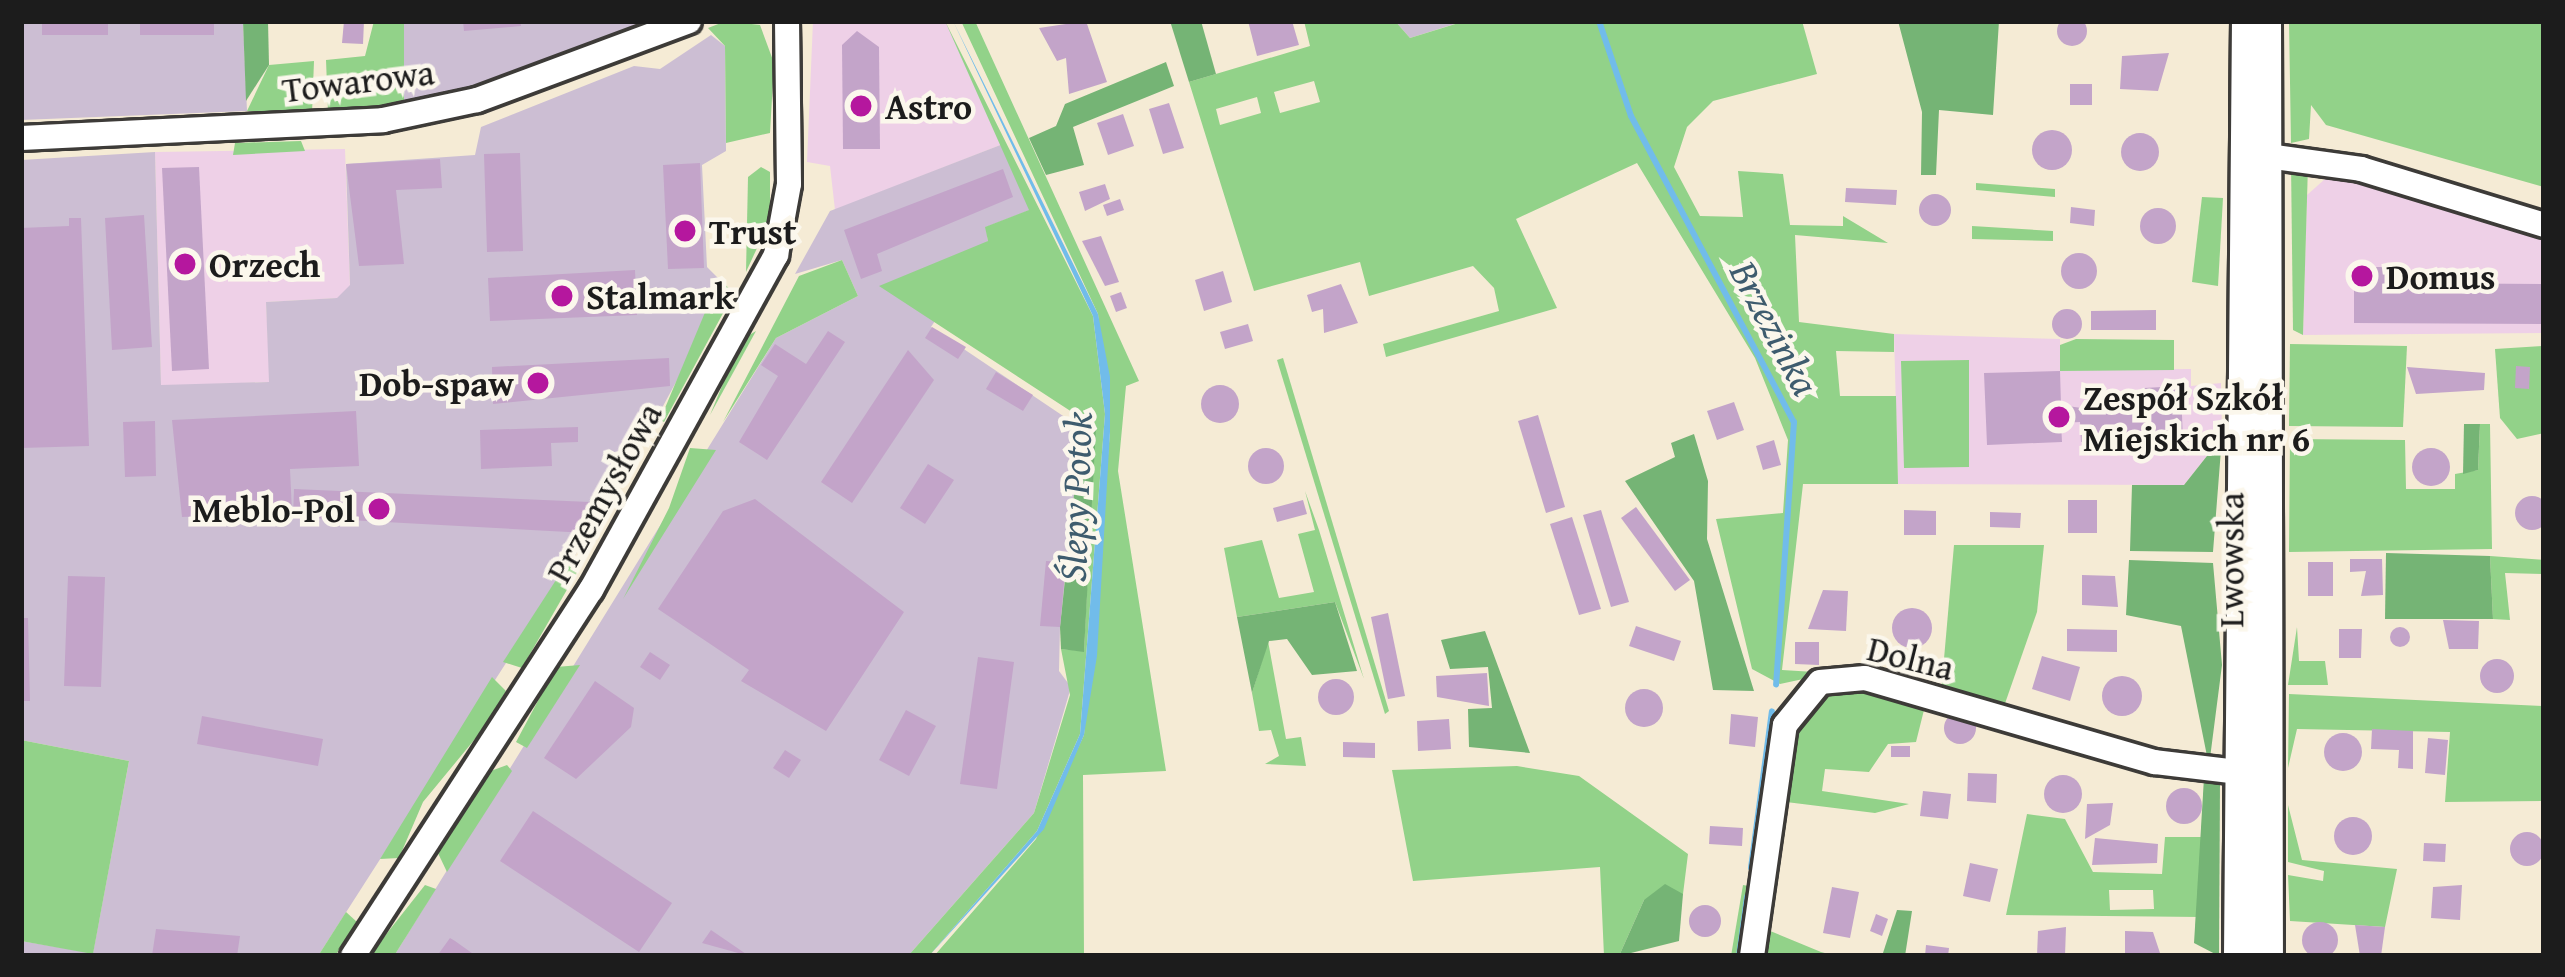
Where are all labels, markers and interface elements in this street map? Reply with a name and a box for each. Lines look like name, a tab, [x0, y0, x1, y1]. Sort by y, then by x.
street label: Towarowa	[280, 49, 436, 111]
place label: Astro	[885, 84, 972, 128]
marker: Astro	[848, 93, 874, 119]
place label: Trust	[709, 209, 797, 253]
marker: Trust	[672, 218, 698, 244]
place label: Orzech	[209, 242, 320, 286]
marker: Orzech	[172, 251, 198, 277]
water label: Brzezinka	[1720, 253, 1830, 403]
place label: Domus	[2386, 254, 2496, 298]
marker: Domus	[2349, 263, 2375, 289]
place label: Stalmark	[586, 274, 734, 318]
marker: Stalmark	[549, 283, 575, 309]
place label: Dob-spaw	[359, 361, 514, 405]
marker: Dob-spaw	[525, 370, 551, 396]
place label: Zespół Szkół Miejskich nr 6	[2083, 374, 2310, 459]
street label: Przemysłowa	[536, 395, 670, 589]
marker: Zespół Szkół Miejskich nr 6	[2046, 404, 2072, 430]
water label: Ślepy Potok	[1049, 411, 1101, 583]
place label: Meblo-Pol	[192, 487, 355, 531]
street label: Lwowska	[2208, 492, 2252, 628]
marker: Meblo-Pol	[366, 496, 392, 522]
street label: Dolna	[1863, 625, 1959, 689]

